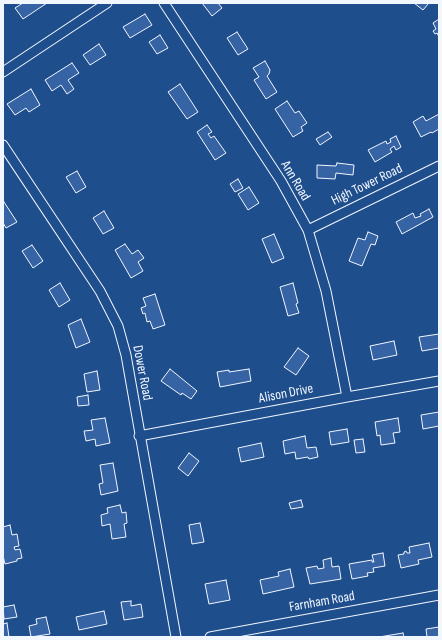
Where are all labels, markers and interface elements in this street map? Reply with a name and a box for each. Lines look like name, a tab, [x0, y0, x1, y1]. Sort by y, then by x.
street label: Ann Road	[277, 158, 313, 204]
street label: High Tower Road	[329, 161, 405, 209]
street label: Dower Road	[128, 344, 156, 402]
street label: Alison Drive	[257, 380, 315, 408]
street label: Farnham Road	[288, 588, 356, 616]

